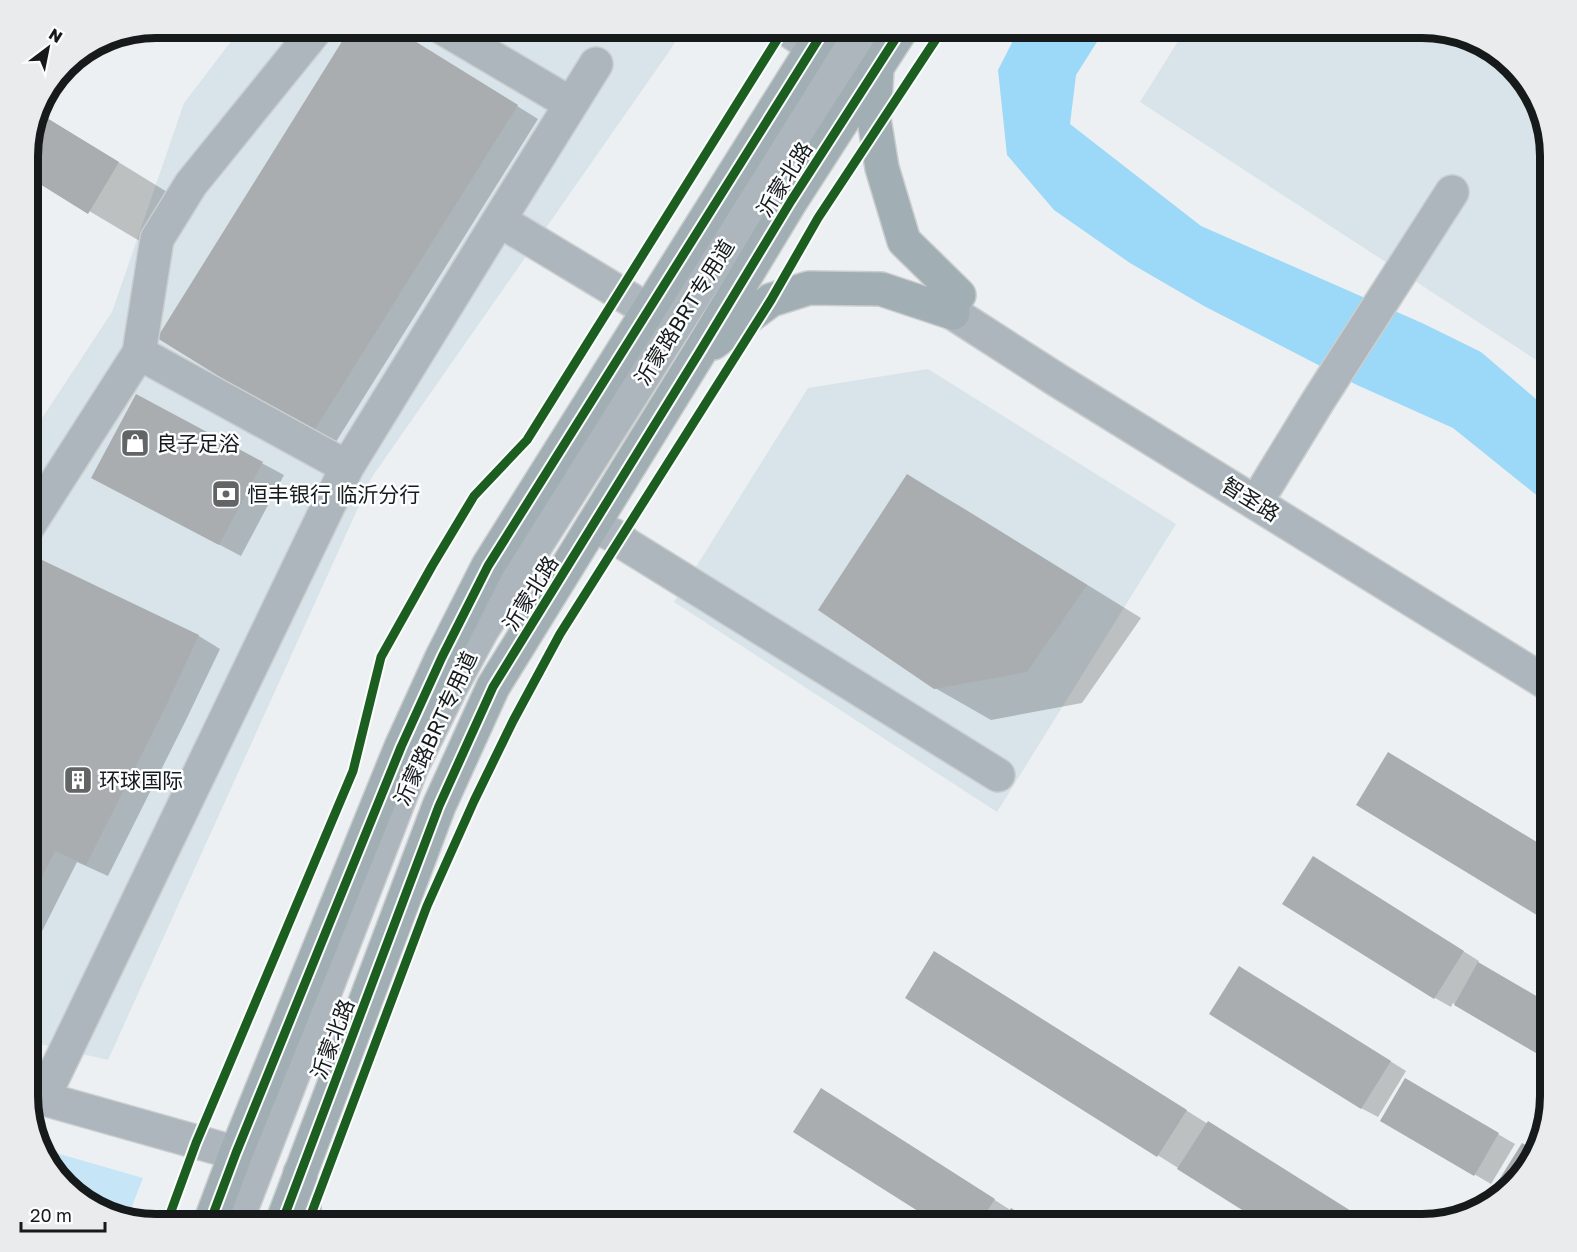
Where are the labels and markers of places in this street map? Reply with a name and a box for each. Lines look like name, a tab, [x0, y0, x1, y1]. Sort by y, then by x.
shop icon: 良子足浴	[119, 427, 151, 459]
place label: 良子足浴	[156, 430, 240, 456]
bank icon: 恒丰银行 临沂分行	[210, 478, 242, 510]
place label: 恒丰银行 临沂分行	[247, 481, 420, 507]
building icon: 环球国际	[62, 764, 94, 796]
place label: 环球国际	[99, 767, 183, 793]

